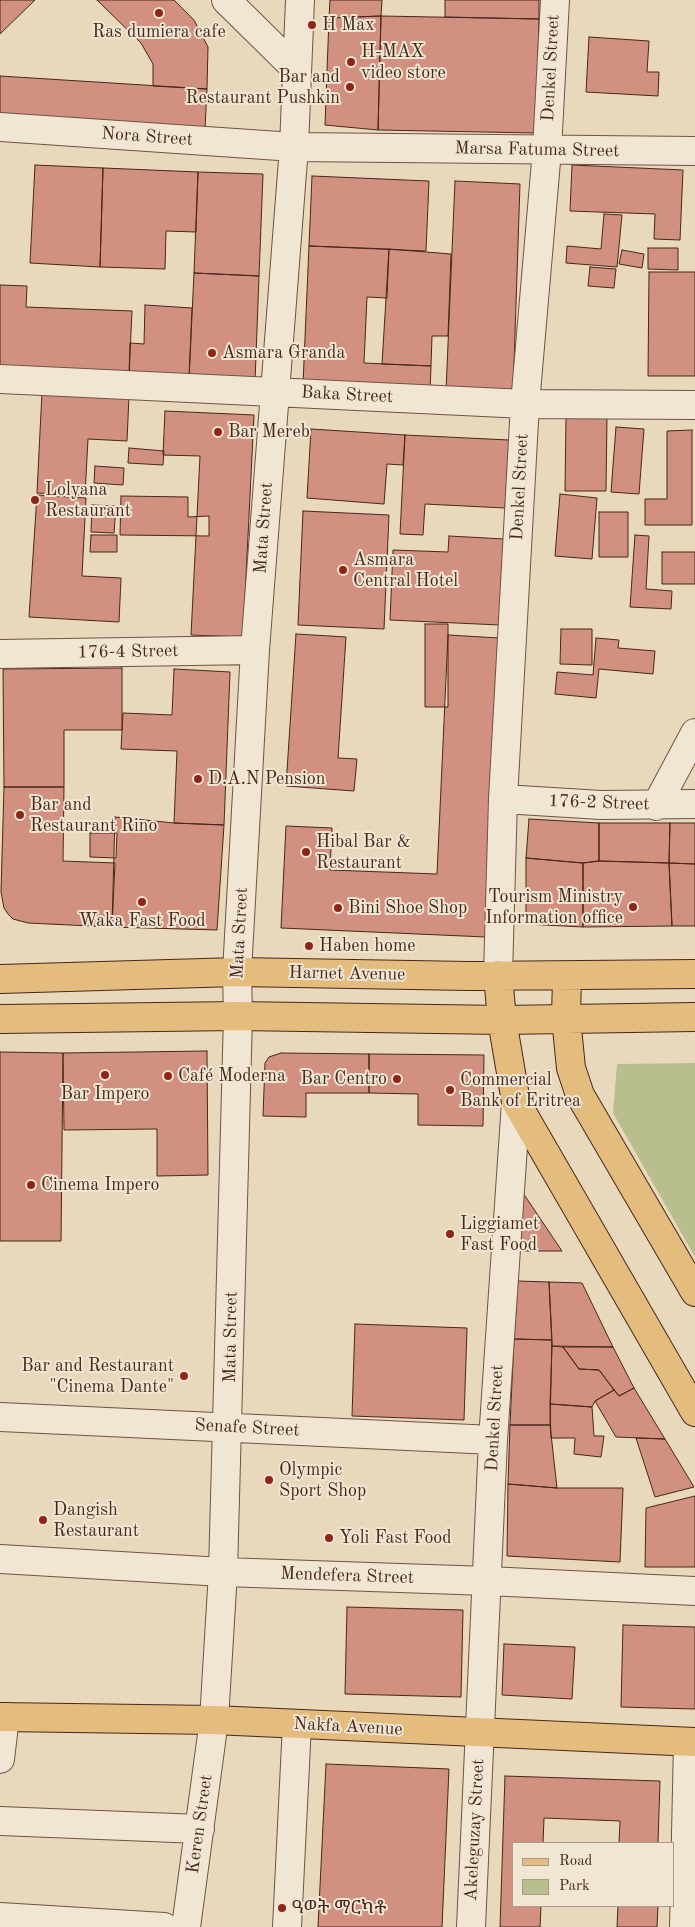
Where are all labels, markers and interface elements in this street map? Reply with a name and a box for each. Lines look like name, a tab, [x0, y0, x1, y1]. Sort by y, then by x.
marker: Ras dumiera cafe	[153, 7, 165, 19]
place label: H Max	[322, 14, 375, 36]
street label: Denkel Street	[537, 14, 565, 122]
marker: H Max	[306, 19, 318, 31]
place label: Ras dumiera cafe	[92, 21, 226, 43]
place label: H-MAX video store	[361, 41, 446, 84]
marker: H-MAX video store	[345, 56, 357, 68]
place label: Bar and Restaurant Pushkin	[185, 66, 340, 108]
marker: Bar and Restaurant Pushkin	[344, 81, 356, 93]
street label: Nora Street	[100, 123, 194, 151]
street label: Marsa Fatuma Street	[454, 138, 620, 162]
place label: Asmara Granda	[222, 342, 345, 364]
marker: Asmara Granda	[206, 347, 218, 359]
street label: Baka Street	[300, 382, 394, 408]
place label: Bar Mereb	[228, 421, 310, 443]
marker: Bar Mereb	[212, 426, 224, 438]
street label: Denkel Street	[506, 433, 534, 541]
place label: Lolyana Restaurant	[45, 479, 131, 522]
street label: Mata Street	[250, 481, 278, 575]
marker: Lolyana Restaurant	[29, 494, 41, 506]
place label: Asmara Central Hotel	[353, 549, 458, 592]
marker: Asmara Central Hotel	[337, 564, 349, 576]
street label: 176-4 Street	[77, 640, 179, 664]
place label: D.A.N Pension	[208, 768, 325, 790]
marker: D.A.N Pension	[192, 773, 204, 785]
street label: 176-2 Street	[548, 790, 650, 816]
place label: Bar and Restaurant Rino	[30, 794, 158, 836]
marker: Bar and Restaurant Rino	[14, 809, 26, 821]
place label: Hibal Bar & Restaurant	[316, 831, 411, 874]
marker: Hibal Bar & Restaurant	[300, 846, 312, 858]
place label: Tourism Ministry Information office	[485, 886, 623, 929]
street label: Mata Street	[227, 887, 253, 979]
marker: Waka Fast Food	[136, 896, 148, 908]
place label: Bini Shoe Shop	[348, 897, 467, 919]
marker: Tourism Ministry Information office	[627, 901, 639, 913]
marker: Bini Shoe Shop	[332, 902, 344, 914]
place label: Waka Fast Food	[78, 910, 206, 932]
place label: Haben home	[319, 935, 416, 957]
marker: Haben home	[303, 940, 315, 952]
street label: Harnet Avenue	[288, 962, 406, 986]
place label: Café Moderna	[178, 1065, 286, 1087]
place label: Bar Centro	[301, 1068, 387, 1090]
marker: Bar Impero	[99, 1069, 111, 1081]
place label: Commercial Bank of Eritrea	[460, 1069, 581, 1112]
marker: Café Moderna	[162, 1070, 174, 1082]
marker: Bar Centro	[391, 1073, 403, 1085]
place label: Bar Impero	[60, 1083, 150, 1105]
marker: Commercial Bank of Eritrea	[444, 1084, 456, 1096]
place label: Cinema Impero	[41, 1174, 159, 1196]
marker: Cinema Impero	[25, 1179, 37, 1191]
place label: Liggiamet Fast Food	[460, 1213, 539, 1256]
marker: Liggiamet Fast Food	[444, 1228, 456, 1240]
street label: Mata Street	[219, 1291, 243, 1383]
place label: Bar and Restaurant "Cinema Dante"	[21, 1355, 174, 1398]
street label: Denkel Street	[481, 1364, 509, 1472]
marker: Bar and Restaurant "Cinema Dante"	[178, 1370, 190, 1382]
street label: Senafe Street	[194, 1414, 300, 1442]
place label: Olympic Sport Shop	[279, 1459, 366, 1502]
marker: Olympic Sport Shop	[263, 1474, 275, 1486]
place label: Dangish Restaurant	[53, 1499, 139, 1542]
marker: Dangish Restaurant	[37, 1514, 49, 1526]
place label: Yoli Fast Food	[339, 1527, 452, 1549]
marker: Yoli Fast Food	[323, 1532, 335, 1544]
street label: Mendefera Street	[280, 1563, 414, 1589]
street label: Nakfa Avenue	[293, 1713, 403, 1741]
street label: Akeleguzay Street	[460, 1758, 490, 1902]
street label: Keren Street	[182, 1773, 218, 1875]
legend	[512, 1842, 675, 1907]
text: Road	[559, 1854, 592, 1869]
text: Park	[559, 1879, 590, 1894]
place label: ዓወት ማርካቶ	[292, 1897, 386, 1919]
marker: ዓወት ማርካቶ	[276, 1902, 288, 1914]

